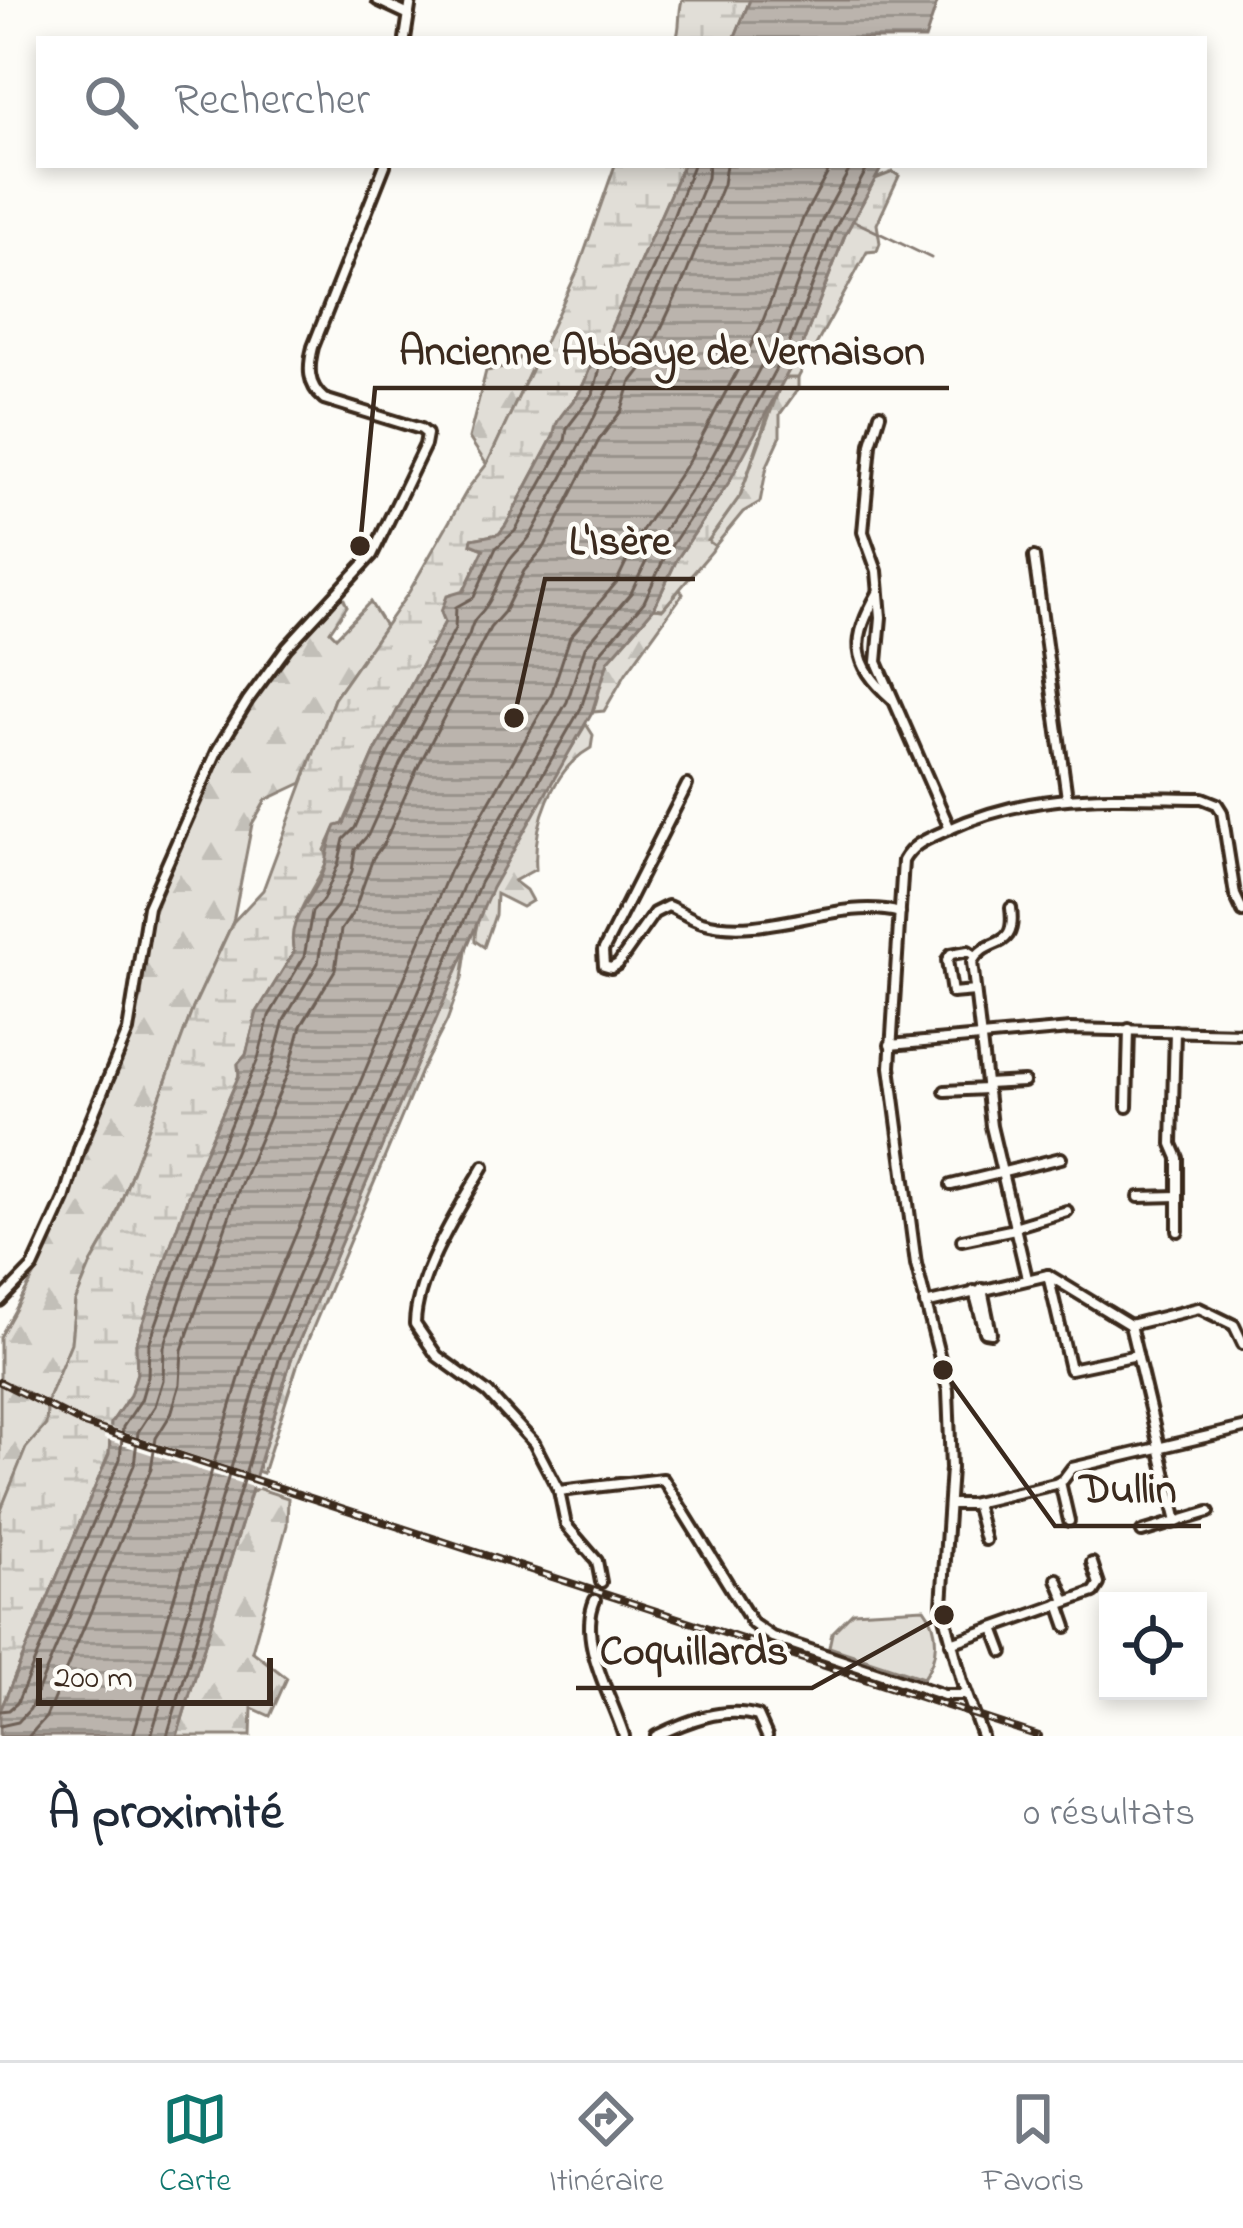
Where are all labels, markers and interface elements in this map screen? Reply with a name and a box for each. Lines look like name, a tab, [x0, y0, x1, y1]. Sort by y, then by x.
search box	[36, 36, 1207, 168]
icon: search	[78, 69, 144, 135]
text: Rechercher	[174, 69, 370, 135]
callout: Ancienne Abbaye de Vernaison	[375, 310, 949, 388]
text: Ancienne Abbaye de Vernaison	[399, 323, 925, 384]
callout: L'Isère	[545, 501, 695, 579]
text: L'Isère	[569, 513, 672, 574]
callout: Dullin	[1055, 1448, 1201, 1526]
text: Dullin	[1077, 1461, 1177, 1522]
map controls	[1099, 1592, 1207, 1700]
button: locate	[1099, 1592, 1207, 1700]
callout: Coquillards	[576, 1610, 812, 1688]
text: Coquillards	[600, 1623, 788, 1684]
scale bar	[36, 1652, 273, 1705]
text: 200 m	[54, 1655, 133, 1703]
text: À proximité	[48, 1777, 283, 1852]
text: 0 résultats	[1023, 1786, 1195, 1843]
tab: Carte	[159, 2086, 231, 2206]
tab: Itinéraire	[549, 2086, 664, 2206]
tab: Favoris	[982, 2086, 1084, 2206]

